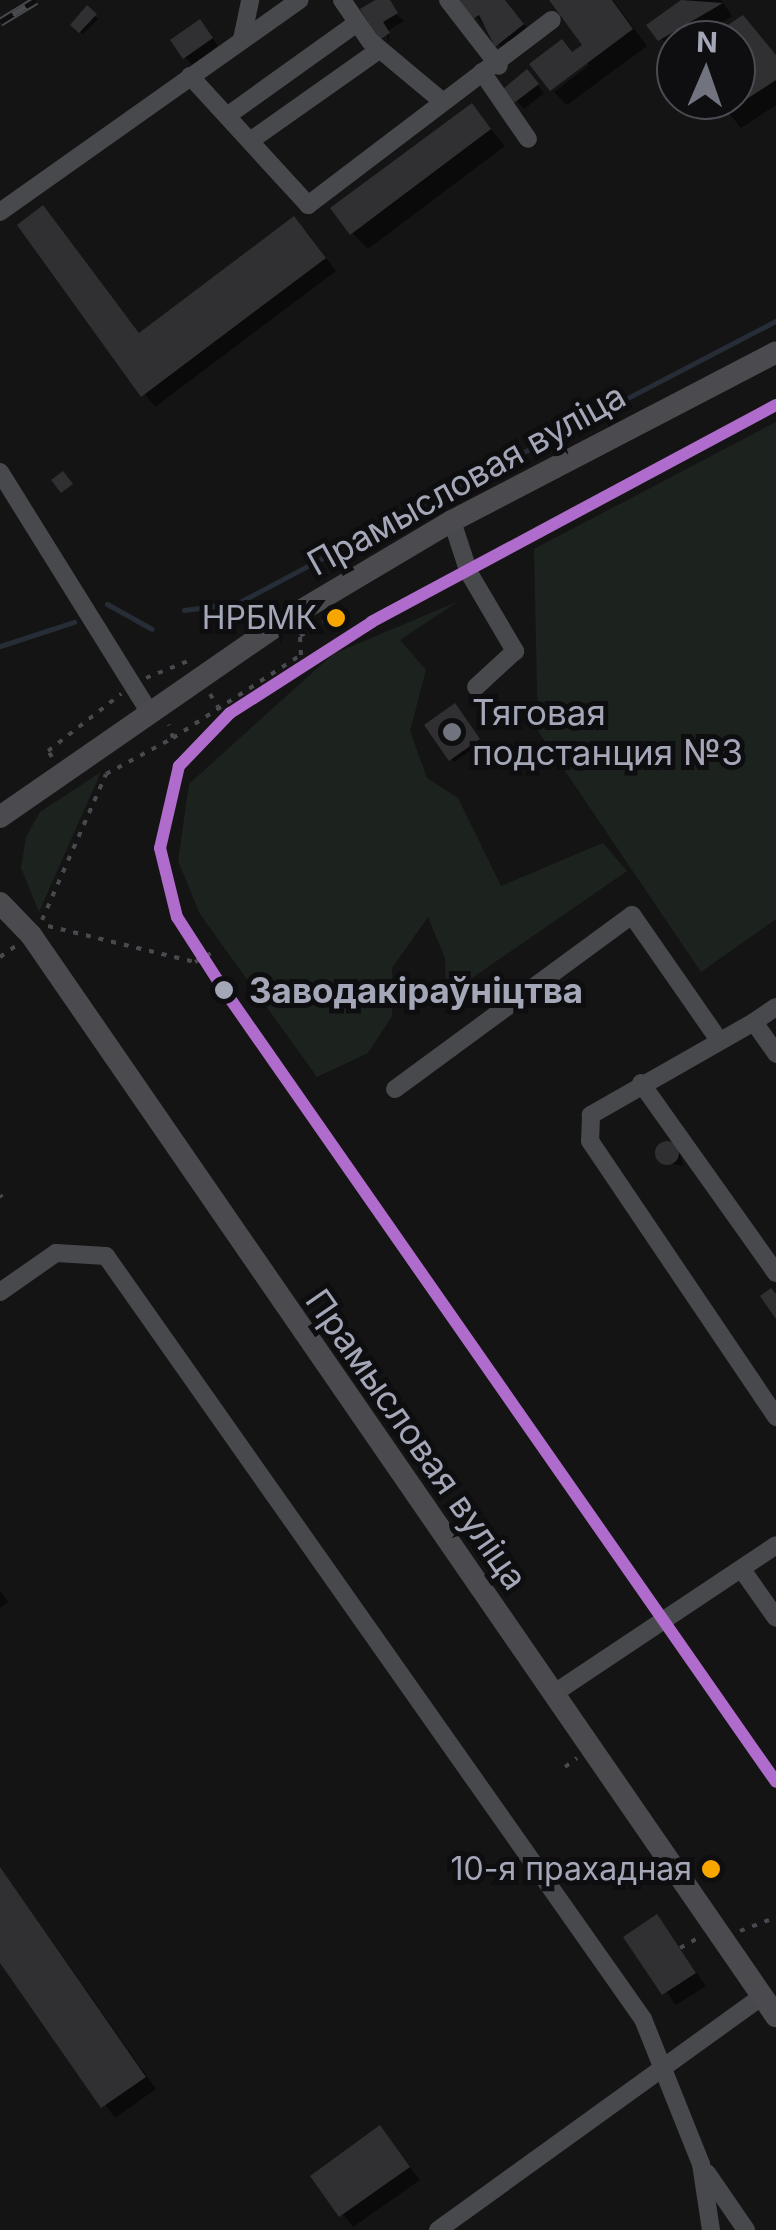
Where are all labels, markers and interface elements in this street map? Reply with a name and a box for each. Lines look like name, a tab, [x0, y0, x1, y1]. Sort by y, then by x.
north arrow	[656, 20, 756, 120]
text: N	[696, 25, 718, 59]
street label: Прамысловая вуліца	[300, 374, 632, 584]
place label: НРБМК	[202, 599, 317, 637]
marker: НРБМК	[326, 608, 346, 628]
place label: Тяговая подстанция №3	[472, 691, 743, 773]
marker: Тяговая подстанция №3	[441, 721, 463, 743]
place label: Заводакіраўніцтва	[249, 969, 583, 1011]
marker: Заводакіраўніцтва	[208, 974, 240, 1006]
street label: Прамысловая вуліца	[297, 1281, 537, 1597]
place label: 10-я прахадная	[450, 1850, 692, 1888]
marker: 10-я прахадная	[701, 1859, 721, 1879]

